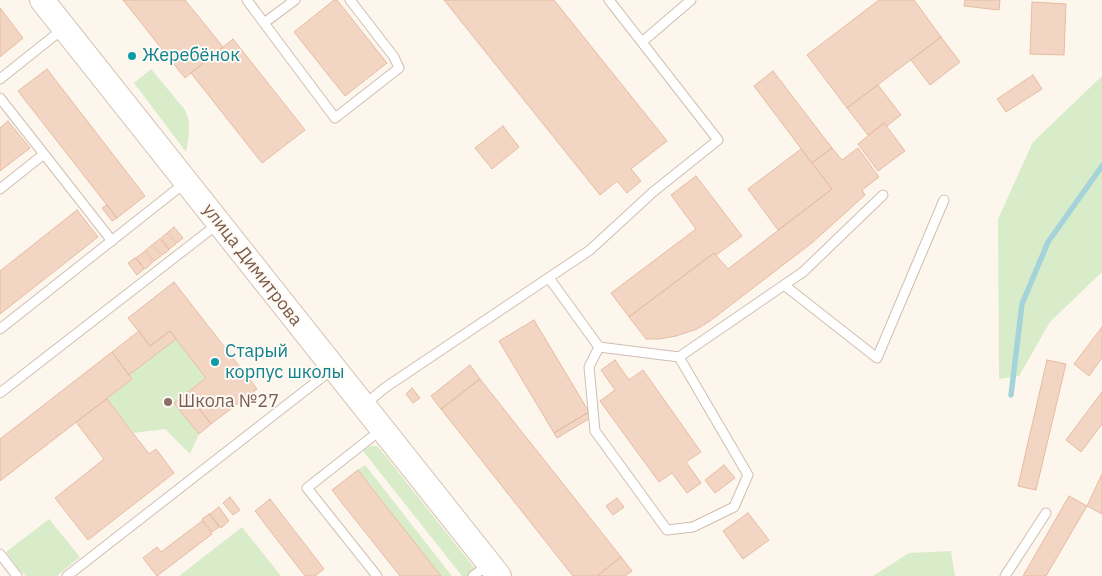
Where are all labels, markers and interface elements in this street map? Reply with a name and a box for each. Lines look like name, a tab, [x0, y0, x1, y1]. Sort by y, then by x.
place label: Жеребёнок	[142, 45, 240, 67]
marker: Жеребёнок	[126, 50, 138, 62]
street label: улица Димитрова	[197, 199, 307, 331]
place label: Старый корпус школы	[225, 341, 345, 384]
marker: Старый корпус школы	[209, 356, 221, 368]
place label: Школа №27	[178, 391, 279, 413]
marker: Школа №27	[162, 396, 174, 408]

